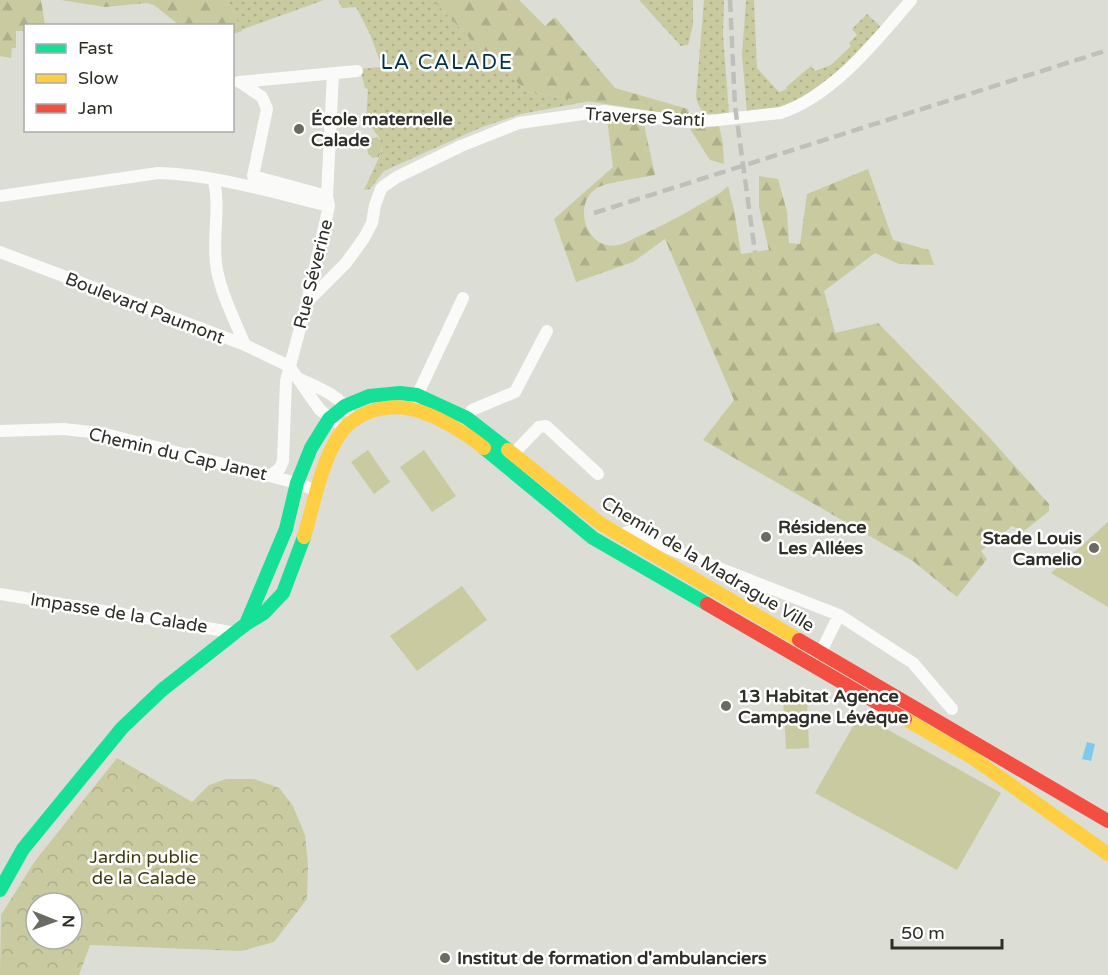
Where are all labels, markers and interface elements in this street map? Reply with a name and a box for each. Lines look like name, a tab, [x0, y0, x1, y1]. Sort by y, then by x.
legend	[24, 24, 234, 132]
text: Fast	[78, 37, 113, 59]
district label: LA CALADE	[380, 50, 514, 75]
text: Slow	[78, 67, 119, 89]
text: Jam	[78, 97, 113, 119]
street label: Traverse Santi	[584, 103, 706, 131]
place label: École maternelle Calade	[311, 108, 453, 151]
marker: École maternelle Calade	[292, 122, 306, 136]
street label: Rue Séverine	[289, 217, 337, 331]
street label: Boulevard Paumont	[62, 267, 228, 349]
street label: Chemin du Cap Janet	[87, 423, 269, 485]
street label: Chemin de la Madrague Ville	[597, 492, 819, 636]
place label: Résidence Les Allées	[778, 516, 866, 559]
place label: Stade Louis Camelio	[983, 527, 1082, 570]
marker: Résidence Les Allées	[759, 530, 773, 544]
marker: Stade Louis Camelio	[1087, 541, 1101, 555]
street label: Impasse de la Calade	[29, 588, 209, 638]
place label: 13 Habitat Agence Campagne Lévêque	[738, 685, 908, 728]
marker: 13 Habitat Agence Campagne Lévêque	[719, 699, 733, 713]
park label: Jardin public de la Calade	[90, 846, 198, 889]
north arrow	[24, 891, 84, 951]
scale bar	[892, 912, 1002, 950]
text: N	[58, 915, 78, 928]
text: 50 m	[901, 922, 945, 944]
place label: Institut de formation d'ambulanciers	[457, 947, 767, 969]
marker: Institut de formation d'ambulanciers	[438, 951, 452, 965]

